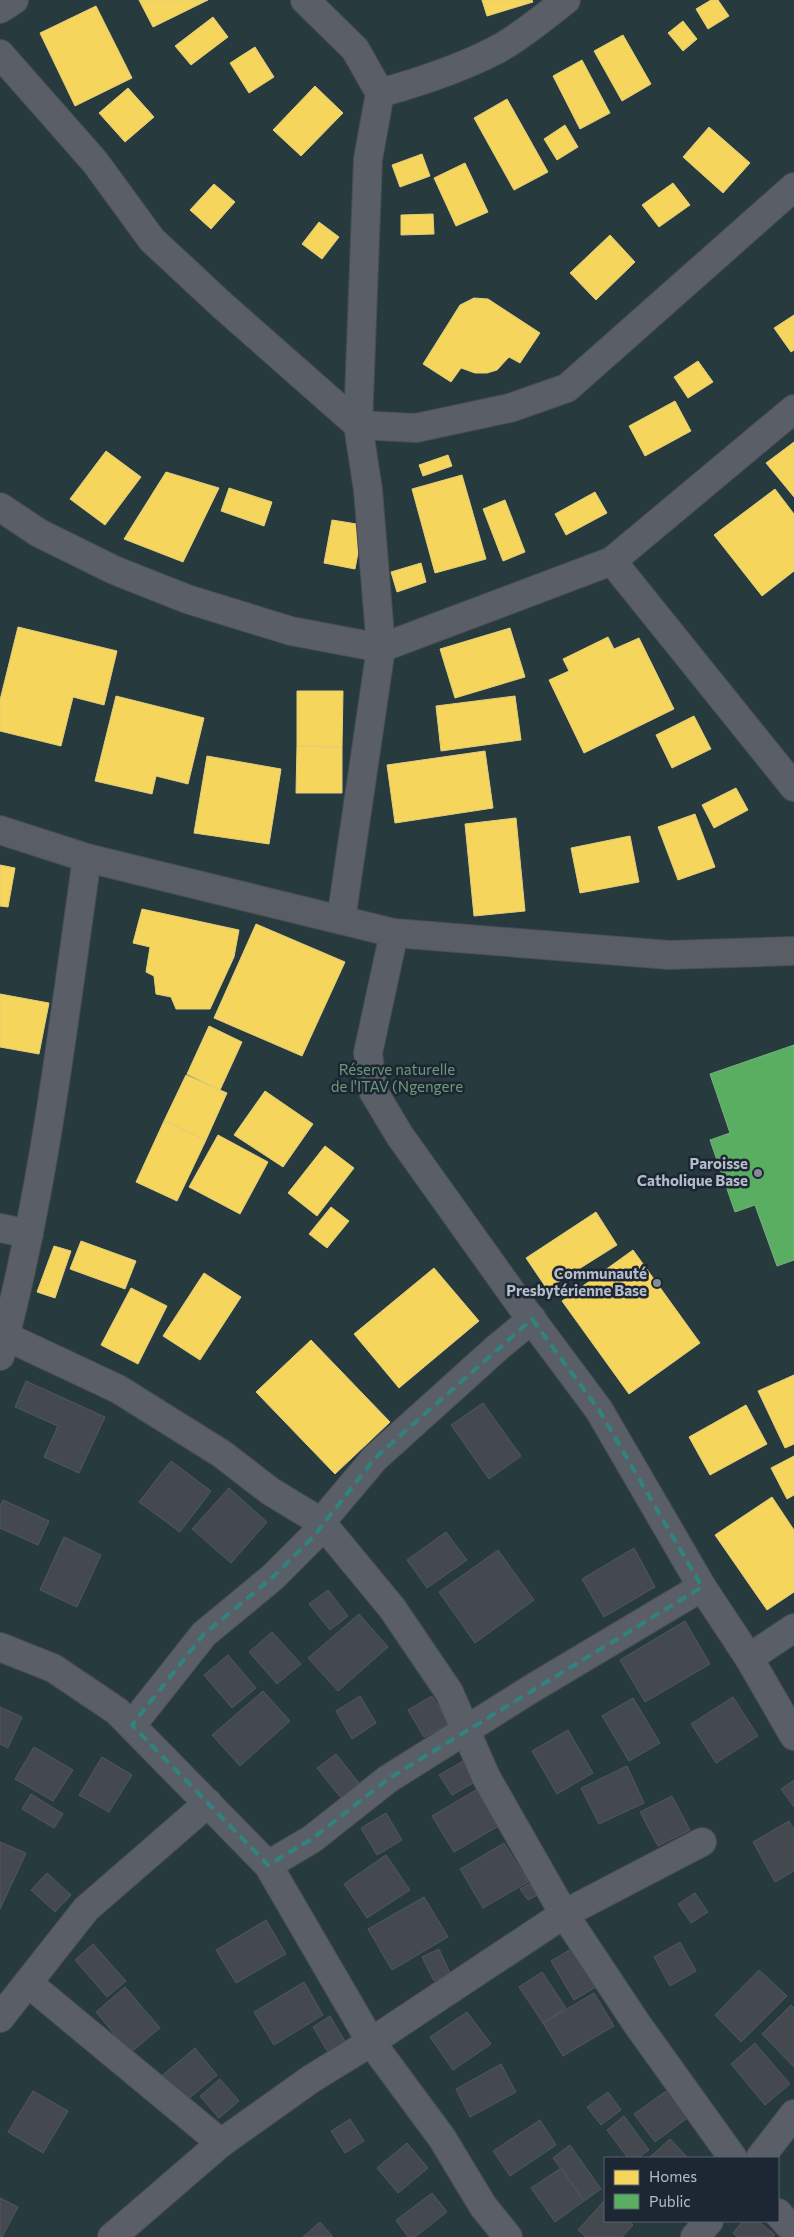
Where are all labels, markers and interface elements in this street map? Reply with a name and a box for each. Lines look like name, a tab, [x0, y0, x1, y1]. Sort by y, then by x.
park label: Réserve naturelle de l'ITAV (Ngengere	[331, 1060, 463, 1095]
place label: Paroisse Catholique Base	[637, 1154, 748, 1189]
marker: Paroisse Catholique Base	[752, 1167, 764, 1179]
place label: Communauté Presbytérienne Base	[506, 1264, 647, 1299]
marker: Communauté Presbytérienne Base	[651, 1277, 663, 1289]
legend	[604, 2157, 779, 2222]
text: Homes	[649, 2167, 697, 2185]
text: Public	[649, 2192, 691, 2210]

